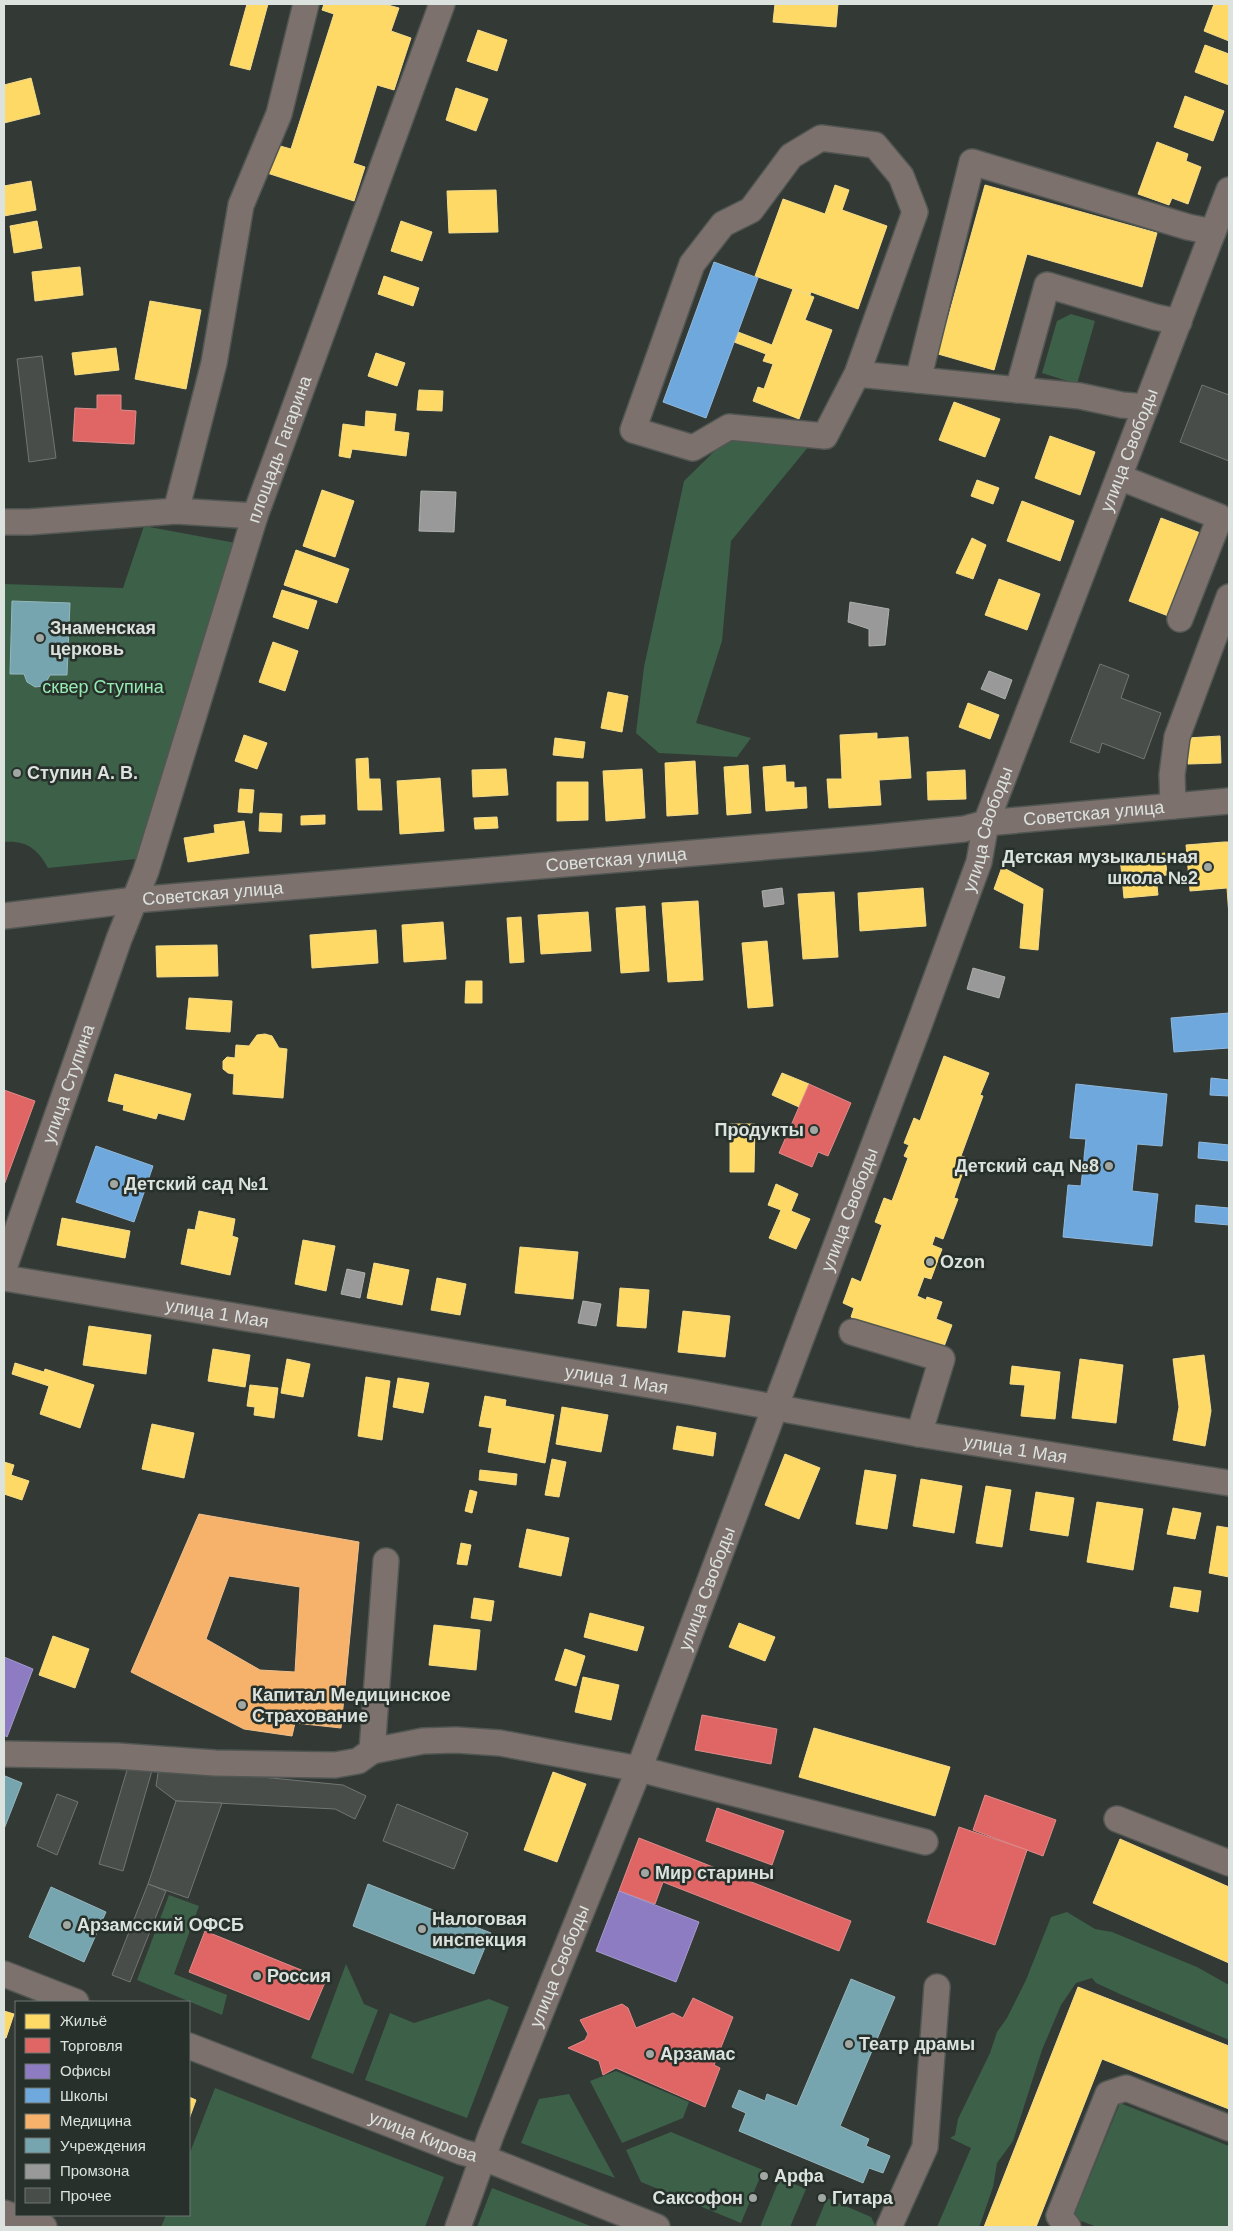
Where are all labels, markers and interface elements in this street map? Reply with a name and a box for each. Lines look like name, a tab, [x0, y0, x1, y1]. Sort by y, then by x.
street label: площадь Гагарина	[243, 372, 316, 525]
street label: улица Свободы	[1096, 386, 1162, 515]
place label: Знаменская церковь	[50, 618, 156, 659]
marker: Знаменская церковь	[34, 632, 46, 644]
park label: сквер Ступина	[42, 677, 165, 697]
place label: Ступин А. В.	[27, 763, 138, 783]
street label: улица Свободы	[959, 764, 1017, 895]
marker: Ступин А. В.	[11, 767, 23, 779]
street label: Советская улица	[1022, 797, 1166, 830]
street label: Советская улица	[545, 844, 689, 875]
place label: Детская музыкальная школа №2	[1002, 847, 1198, 888]
marker: Детская музыкальная школа №2	[1202, 861, 1214, 873]
street label: Советская улица	[141, 877, 285, 909]
street label: улица Ступина	[38, 1021, 99, 1146]
place label: Продукты	[714, 1120, 804, 1140]
marker: Продукты	[808, 1124, 820, 1136]
street label: улица Свободы	[817, 1145, 882, 1274]
place label: Детский сад №8	[955, 1156, 1099, 1176]
marker: Детский сад №8	[1103, 1160, 1115, 1172]
place label: Детский сад №1	[124, 1174, 268, 1194]
marker: Детский сад №1	[108, 1178, 120, 1190]
place label: Ozon	[940, 1252, 985, 1272]
marker: Ozon	[924, 1256, 936, 1268]
street label: улица 1 Мая	[164, 1295, 270, 1332]
street label: улица 1 Мая	[563, 1361, 670, 1398]
street label: улица 1 Мая	[962, 1431, 1069, 1467]
street label: улица Свободы	[674, 1524, 739, 1653]
place label: Капитал Медицинское Страхование	[252, 1685, 451, 1726]
marker: Капитал Медицинское Страхование	[236, 1699, 248, 1711]
place label: Мир старины	[655, 1863, 774, 1883]
marker: Мир старины	[639, 1867, 651, 1879]
street label: улица Свободы	[526, 1902, 593, 2030]
place label: Налоговая инспекция	[432, 1909, 527, 1950]
place label: Арзамсский ОФСБ	[77, 1915, 244, 1935]
marker: Арзамсский ОФСБ	[61, 1919, 73, 1931]
marker: Налоговая инспекция	[416, 1923, 428, 1935]
place label: Россия	[267, 1966, 331, 1986]
marker: Россия	[251, 1970, 263, 1982]
legend	[15, 2001, 190, 2216]
text: Жильё	[60, 2012, 107, 2029]
place label: Театр драмы	[859, 2034, 975, 2054]
text: Торговля	[60, 2037, 123, 2054]
marker: Театр драмы	[843, 2038, 855, 2050]
place label: Арзамас	[660, 2044, 736, 2064]
marker: Арзамас	[644, 2048, 656, 2060]
text: Офисы	[60, 2062, 111, 2079]
text: Школы	[60, 2087, 108, 2104]
street label: улица Кирова	[366, 2107, 480, 2166]
text: Медицина	[60, 2112, 132, 2129]
text: Учреждения	[60, 2137, 146, 2154]
text: Промзона	[60, 2162, 130, 2179]
place label: Арфа	[774, 2166, 825, 2186]
marker: Арфа	[758, 2170, 770, 2182]
text: Прочее	[60, 2187, 112, 2204]
place label: Саксофон	[653, 2188, 743, 2208]
place label: Гитара	[832, 2188, 894, 2208]
marker: Саксофон	[747, 2192, 759, 2204]
marker: Гитара	[816, 2192, 828, 2204]

